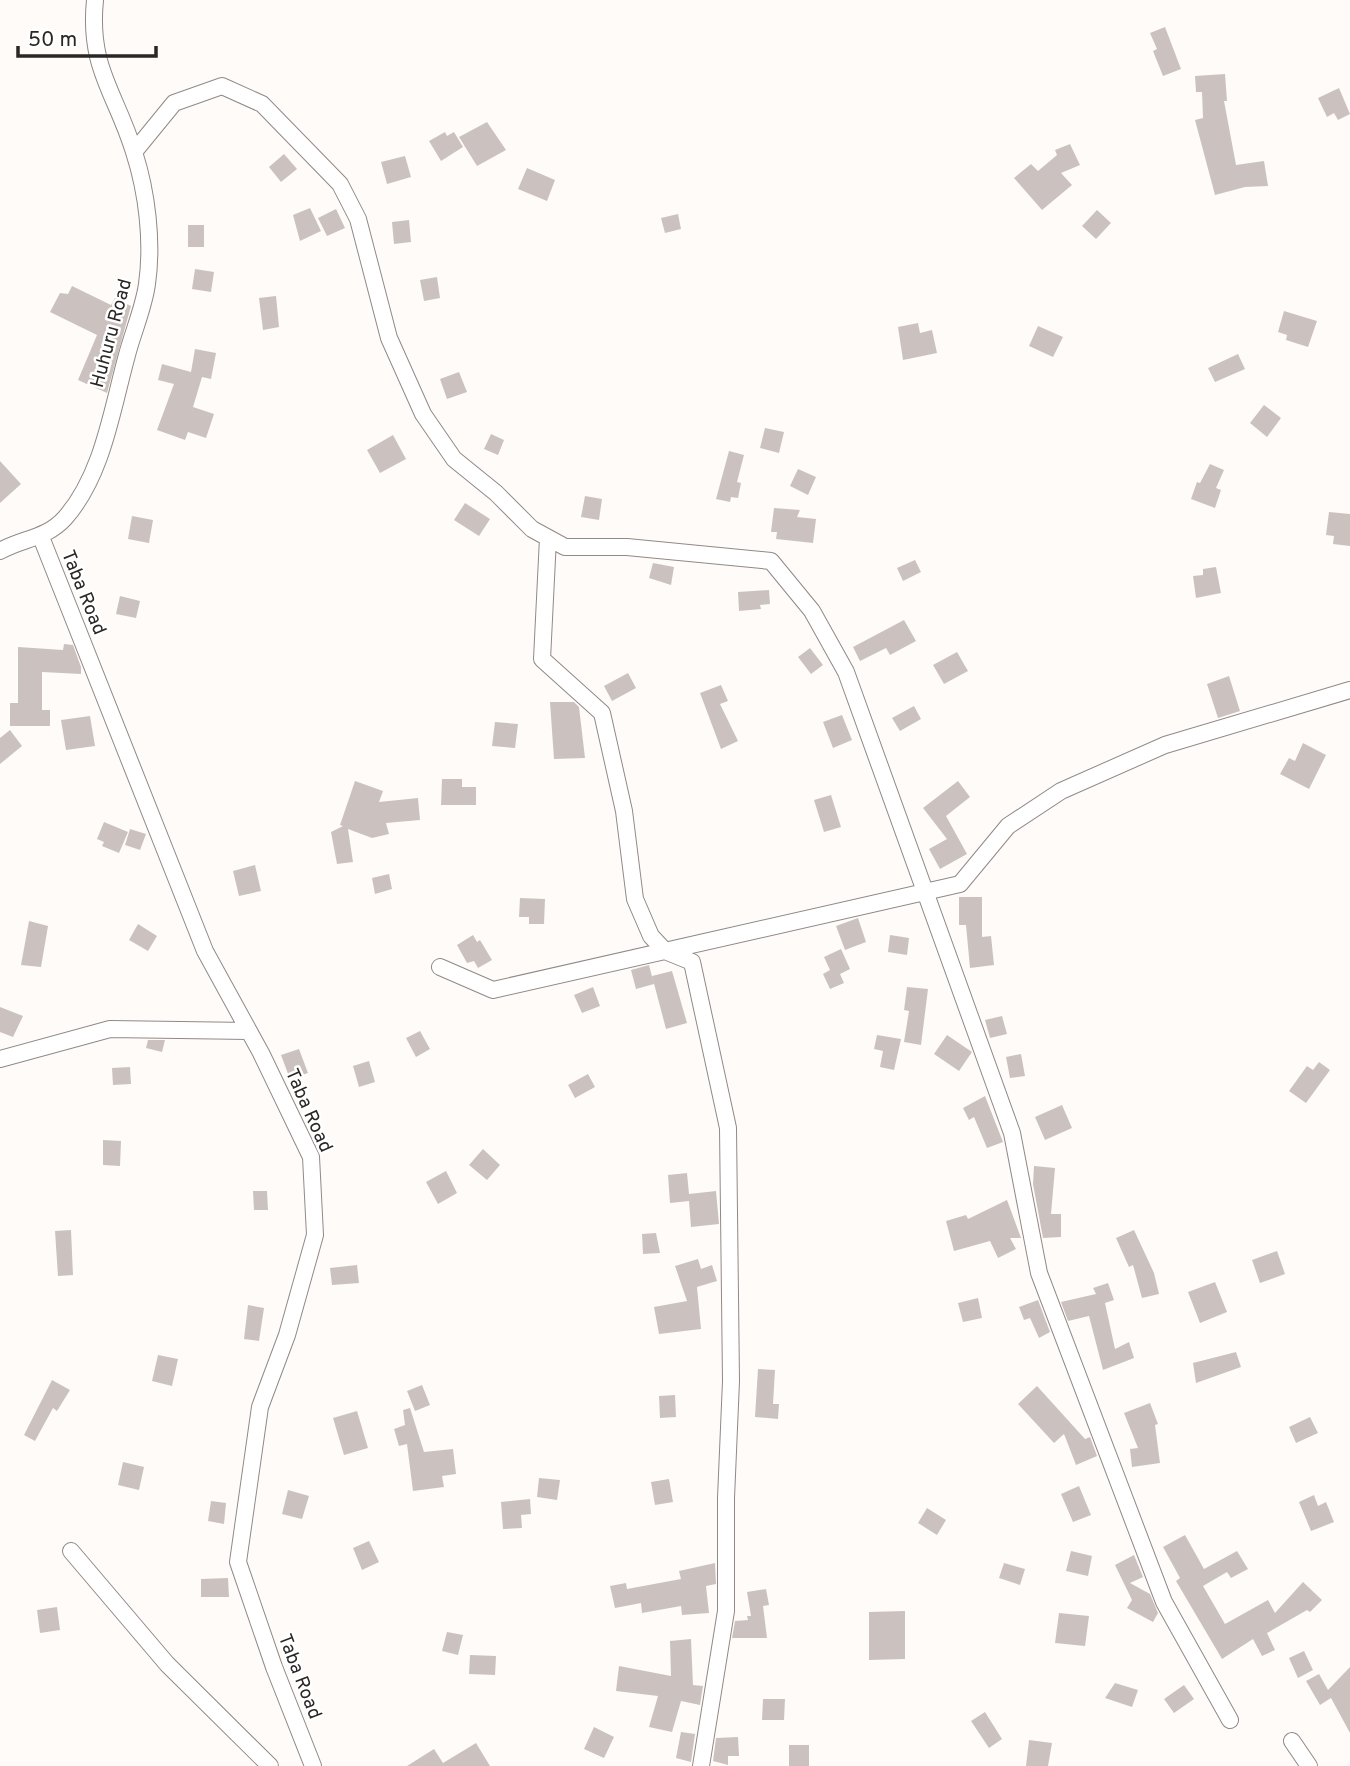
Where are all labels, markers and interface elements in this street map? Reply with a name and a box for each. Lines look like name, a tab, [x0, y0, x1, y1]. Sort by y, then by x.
scale bar	[18, 14, 156, 58]
text: 50 m	[28, 27, 77, 54]
street label: Huhuru Road	[86, 276, 138, 391]
street label: Taba Road	[55, 547, 111, 639]
street label: Taba Road	[279, 1065, 337, 1156]
street label: Taba Road	[272, 1631, 326, 1723]

